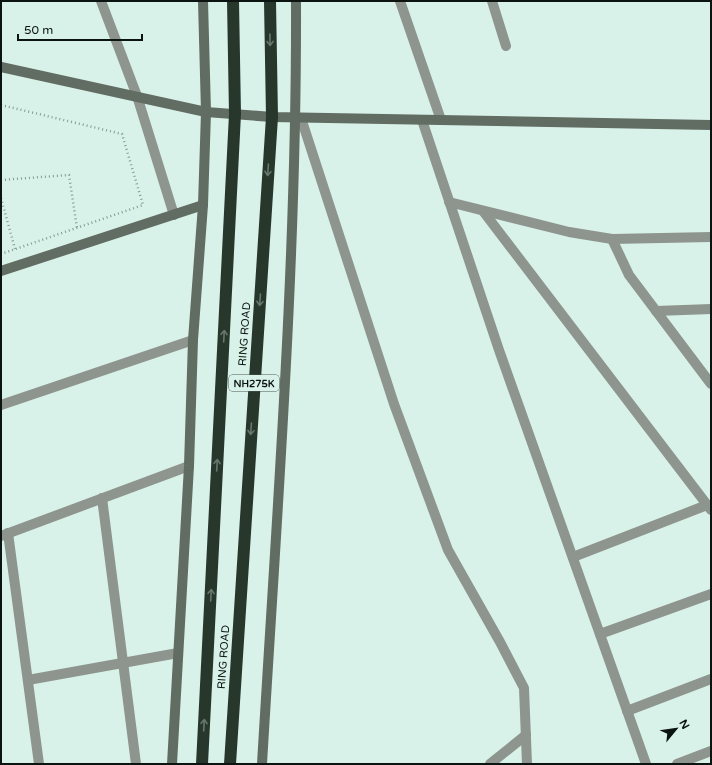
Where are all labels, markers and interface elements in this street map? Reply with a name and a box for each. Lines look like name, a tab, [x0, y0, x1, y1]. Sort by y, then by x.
scale bar	[18, 16, 142, 42]
text: 50 m	[24, 23, 53, 37]
one-way arrow	[267, 33, 274, 46]
one-way arrow	[265, 163, 272, 176]
one-way arrow	[256, 293, 263, 306]
street label: RING ROAD	[236, 302, 253, 366]
one-way arrow	[220, 330, 228, 343]
road number: NH275K	[229, 375, 279, 391]
one-way arrow	[248, 422, 255, 435]
one-way arrow	[214, 459, 221, 472]
one-way arrow	[207, 589, 214, 602]
street label: RING ROAD	[215, 625, 232, 689]
north arrow	[656, 709, 696, 749]
text: N	[676, 717, 692, 731]
one-way arrow	[200, 719, 208, 732]

